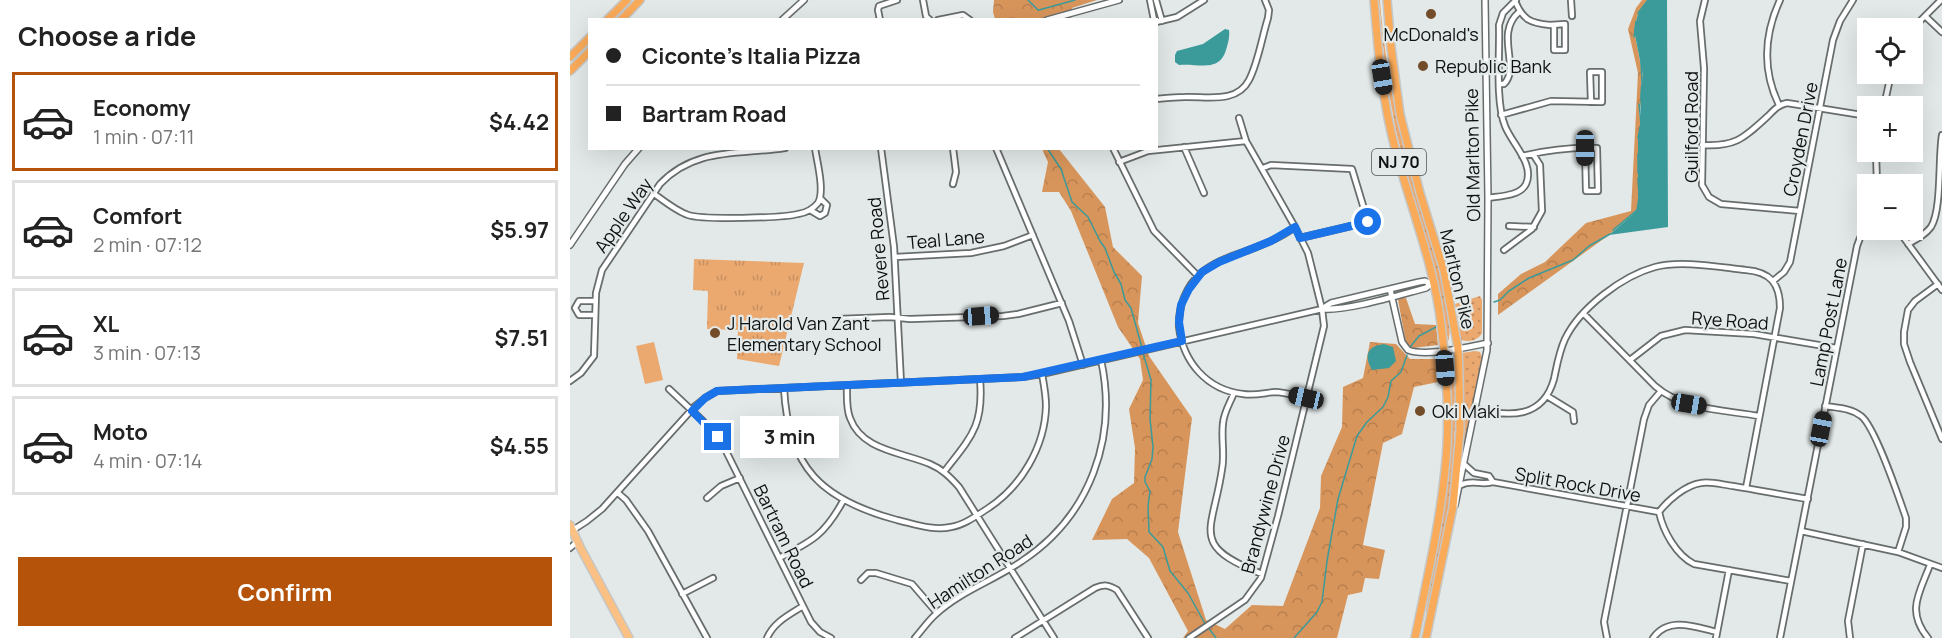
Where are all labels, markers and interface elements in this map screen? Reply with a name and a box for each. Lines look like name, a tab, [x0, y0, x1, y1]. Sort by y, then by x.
marker: McDonald's	[1424, 7, 1438, 21]
text: Choose a ride	[18, 17, 196, 54]
map controls	[1857, 18, 1923, 240]
button: locate	[1857, 18, 1923, 84]
place label: McDonald's	[1383, 22, 1479, 46]
text: Ciconte's Italia Pizza	[642, 41, 861, 71]
place label: Republic Bank	[1435, 54, 1552, 78]
car	[1370, 58, 1394, 96]
marker: Republic Bank	[1416, 59, 1430, 73]
street label: Guilford Road	[1679, 71, 1703, 183]
street label: Croyden Drive	[1777, 80, 1823, 198]
street label: Old Marlton Pike	[1459, 88, 1485, 222]
text: Economy	[93, 93, 191, 123]
icon: car	[21, 95, 75, 149]
button: +	[1857, 96, 1923, 162]
text: Bartram Road	[642, 99, 787, 129]
text: $4.42	[489, 107, 549, 137]
text: 1 min · 07:11	[93, 123, 195, 150]
car	[1576, 130, 1594, 166]
road number: NJ 70	[1372, 149, 1426, 175]
street label: Apple Way	[588, 172, 658, 257]
button: −	[1857, 174, 1923, 240]
street label: Revere Road	[862, 196, 894, 302]
text: Comfort	[93, 201, 182, 231]
icon: car	[21, 203, 75, 257]
route start	[1354, 208, 1381, 235]
text: $5.97	[490, 215, 549, 245]
street label: Teal Lane	[906, 224, 986, 254]
street label: Marlton Pike	[1435, 227, 1481, 331]
text: 2 min · 07:12	[93, 231, 202, 258]
street label: Lamp Post Lane	[1804, 256, 1852, 388]
street label: Rye Road	[1691, 305, 1769, 335]
car	[962, 306, 1000, 326]
text: XL	[93, 309, 119, 339]
icon: car	[21, 311, 75, 365]
place label: J Harold Van Zant Elementary School	[727, 311, 882, 356]
text: $7.51	[495, 323, 549, 353]
marker: J Harold Van Zant Elementary School	[708, 326, 722, 340]
text: 3 min · 07:13	[93, 339, 201, 366]
car	[1435, 349, 1455, 387]
car	[1286, 385, 1326, 411]
car	[1670, 392, 1708, 416]
place label: Oki Maki	[1432, 399, 1500, 423]
marker: Oki Maki	[1413, 404, 1427, 418]
car	[1809, 410, 1833, 448]
callout: 3 min	[739, 416, 838, 458]
text: Moto	[93, 417, 148, 447]
icon: car	[21, 419, 75, 473]
route end	[704, 423, 731, 450]
text: 3 min	[764, 423, 815, 450]
text: $4.55	[490, 431, 549, 461]
street label: Brandywine Drive	[1235, 432, 1295, 576]
text: 4 min · 07:14	[93, 447, 203, 474]
street label: Split Rock Drive	[1513, 461, 1643, 507]
street label: Bartram Road	[749, 480, 819, 592]
street label: Hamilton Road	[923, 528, 1037, 614]
button: Confirm	[18, 557, 552, 626]

